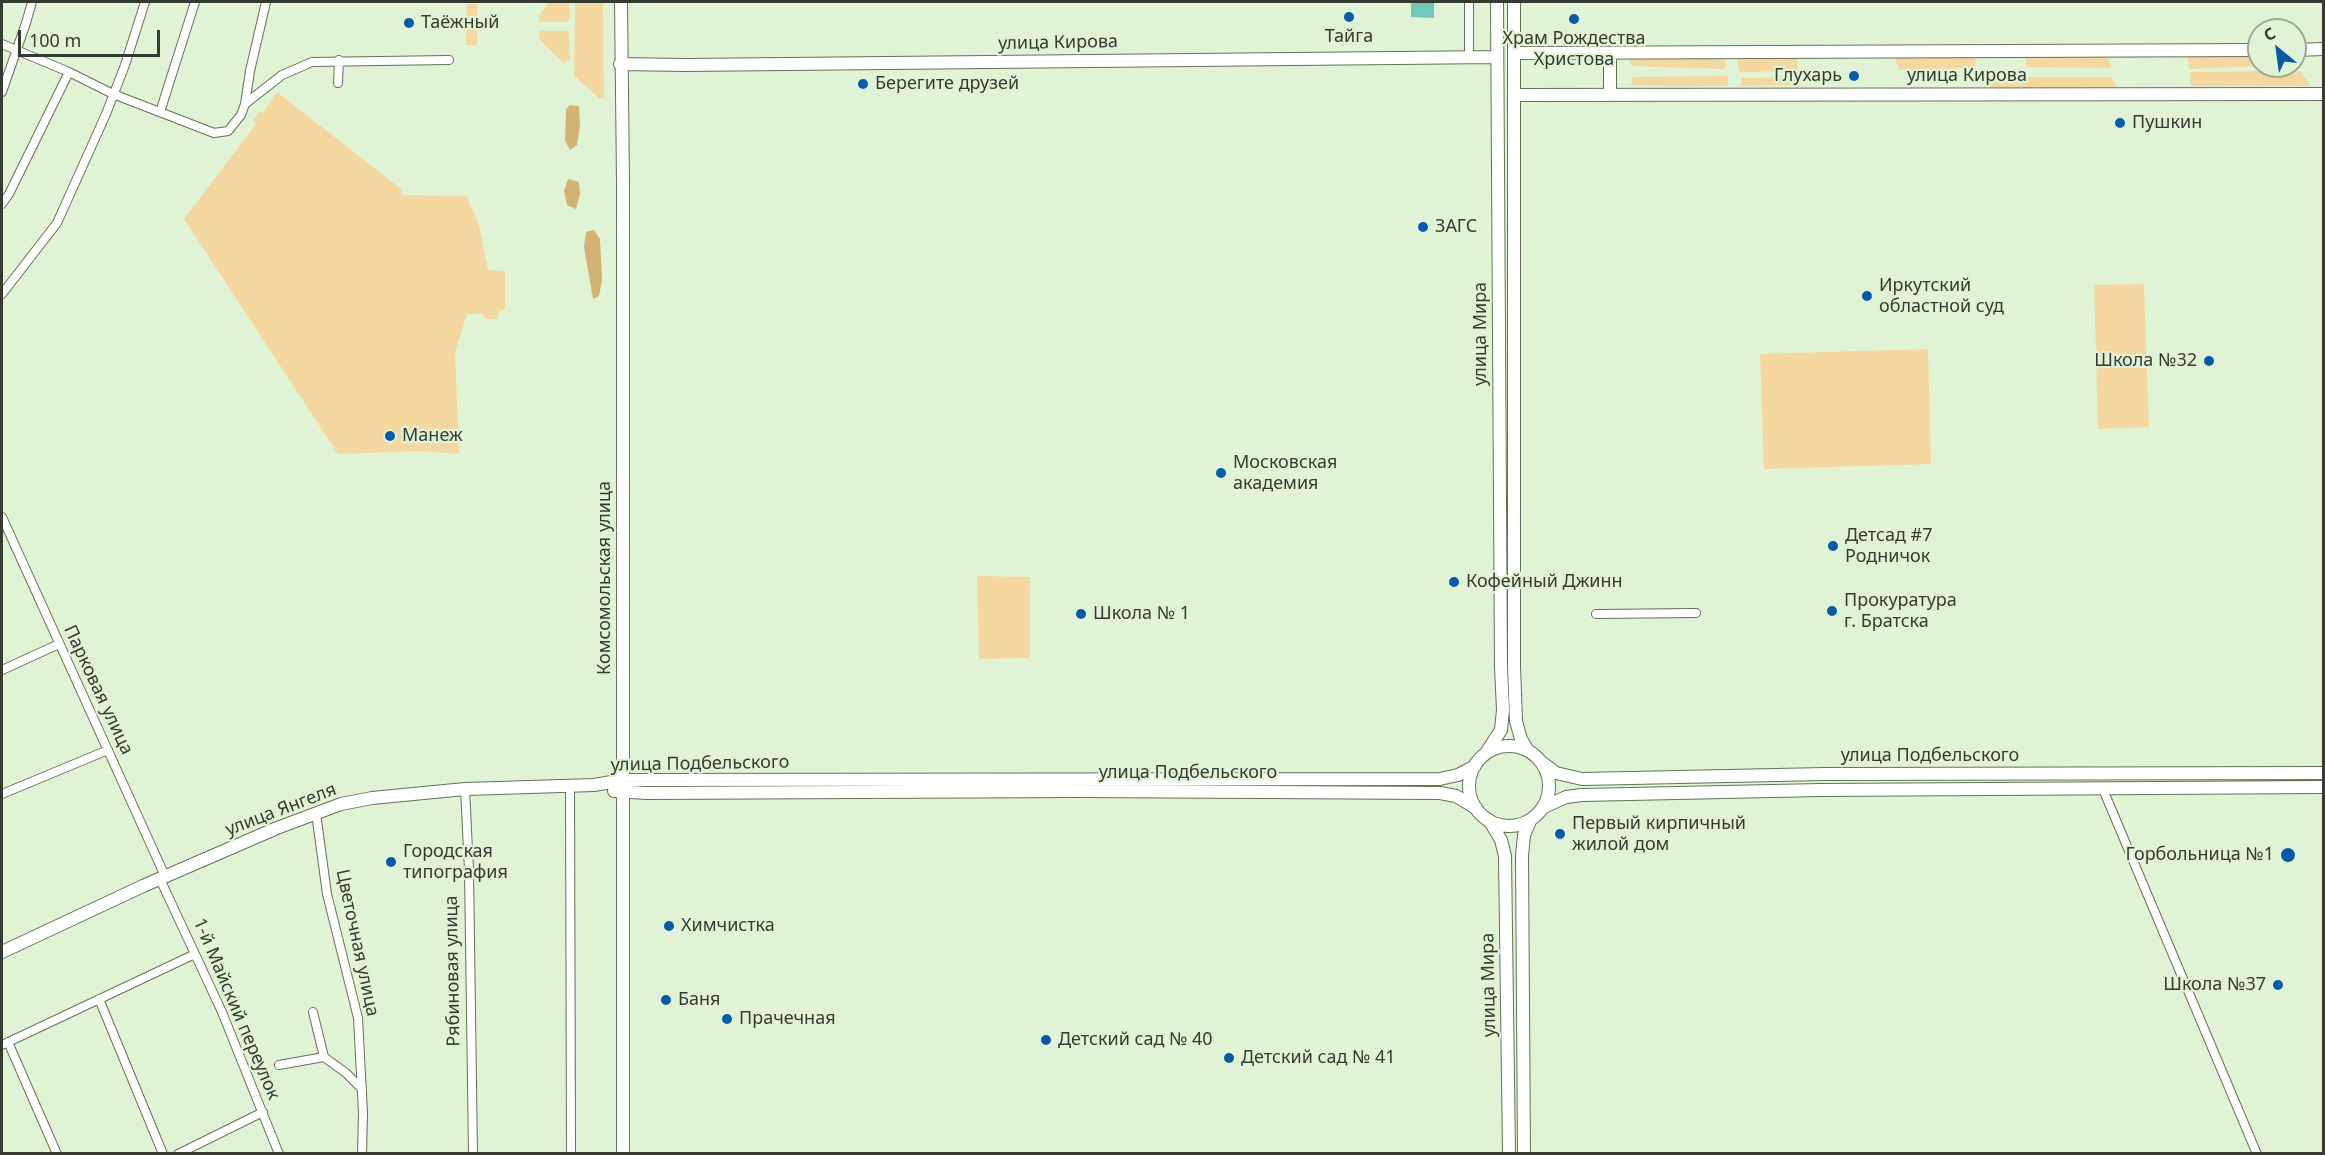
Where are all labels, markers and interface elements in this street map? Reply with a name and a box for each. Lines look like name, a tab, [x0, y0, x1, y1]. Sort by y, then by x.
marker: Тайга	[1342, 10, 1356, 24]
place label: Таёжный	[421, 12, 499, 34]
marker: Храм Рождества Христова	[1567, 12, 1581, 26]
marker: Таёжный	[402, 16, 416, 30]
scale bar	[21, 18, 164, 56]
north arrow	[2247, 18, 2307, 78]
text: С	[2259, 22, 2279, 46]
place label: Тайга	[1325, 26, 1373, 48]
text: 100 m	[29, 28, 81, 52]
place label: Храм Рождества Христова	[1503, 28, 1645, 70]
street label: улица Кирова	[998, 31, 1118, 55]
place label: Глухарь	[1774, 65, 1842, 87]
street label: улица Кирова	[1907, 65, 2027, 87]
marker: Глухарь	[1847, 69, 1861, 83]
place label: Берегите друзей	[875, 73, 1019, 95]
marker: Берегите друзей	[856, 77, 870, 91]
place label: Пушкин	[2132, 112, 2202, 134]
marker: Пушкин	[2113, 116, 2127, 130]
place label: ЗАГС	[1435, 216, 1477, 238]
marker: ЗАГС	[1416, 220, 1430, 234]
place label: Иркутский областной суд	[1879, 275, 2004, 318]
street label: улица Мира	[1470, 282, 1492, 386]
marker: Иркутский областной суд	[1860, 289, 1874, 303]
place label: Школа №32	[2094, 350, 2197, 372]
marker: Школа №32	[2202, 354, 2216, 368]
place label: Манеж	[402, 425, 463, 447]
marker: Манеж	[383, 429, 397, 443]
place label: Московская академия	[1233, 452, 1337, 494]
marker: Московская академия	[1214, 466, 1228, 480]
street label: Комсомольская улица	[594, 481, 616, 675]
place label: Детсад #7 Родничок	[1845, 525, 1932, 568]
marker: Детсад #7 Родничок	[1826, 539, 1840, 553]
place label: Кофейный Джинн	[1466, 571, 1623, 593]
marker: Кофейный Джинн	[1447, 575, 1461, 589]
place label: Прокуратура г. Братска	[1844, 590, 1957, 632]
place label: Школа № 1	[1093, 603, 1190, 625]
marker: Прокуратура г. Братска	[1825, 604, 1839, 618]
marker: Школа № 1	[1074, 607, 1088, 621]
street label: Парковая улица	[59, 622, 137, 758]
street label: улица Подбельского	[1841, 745, 2019, 767]
street label: улица Подбельского	[611, 752, 789, 776]
street label: улица Подбельского	[1099, 762, 1277, 784]
street label: улица Янгеля	[223, 779, 339, 841]
place label: Первый кирпичный жилой дом	[1572, 813, 1746, 856]
marker: Первый кирпичный жилой дом	[1553, 827, 1567, 841]
place label: Городская типография	[403, 841, 508, 884]
place label: Горбольница №1	[2126, 844, 2274, 866]
marker: Горбольница №1	[2279, 846, 2297, 864]
marker: Городская типография	[384, 855, 398, 869]
street label: Цветочная улица	[331, 868, 383, 1018]
street label: Рябиновая улица	[441, 895, 465, 1047]
street label: 1-й Майский переулок	[188, 915, 284, 1103]
place label: Химчистка	[681, 915, 775, 937]
marker: Химчистка	[662, 919, 676, 933]
street label: улица Мира	[1477, 933, 1501, 1037]
place label: Школа №37	[2163, 974, 2266, 996]
marker: Школа №37	[2271, 978, 2285, 992]
place label: Баня	[678, 989, 720, 1011]
marker: Баня	[659, 993, 673, 1007]
place label: Прачечная	[739, 1008, 836, 1030]
marker: Прачечная	[720, 1012, 734, 1026]
place label: Детский сад № 40	[1058, 1029, 1213, 1051]
marker: Детский сад № 40	[1039, 1033, 1053, 1047]
place label: Детский сад № 41	[1241, 1047, 1396, 1069]
marker: Детский сад № 41	[1222, 1051, 1236, 1065]

